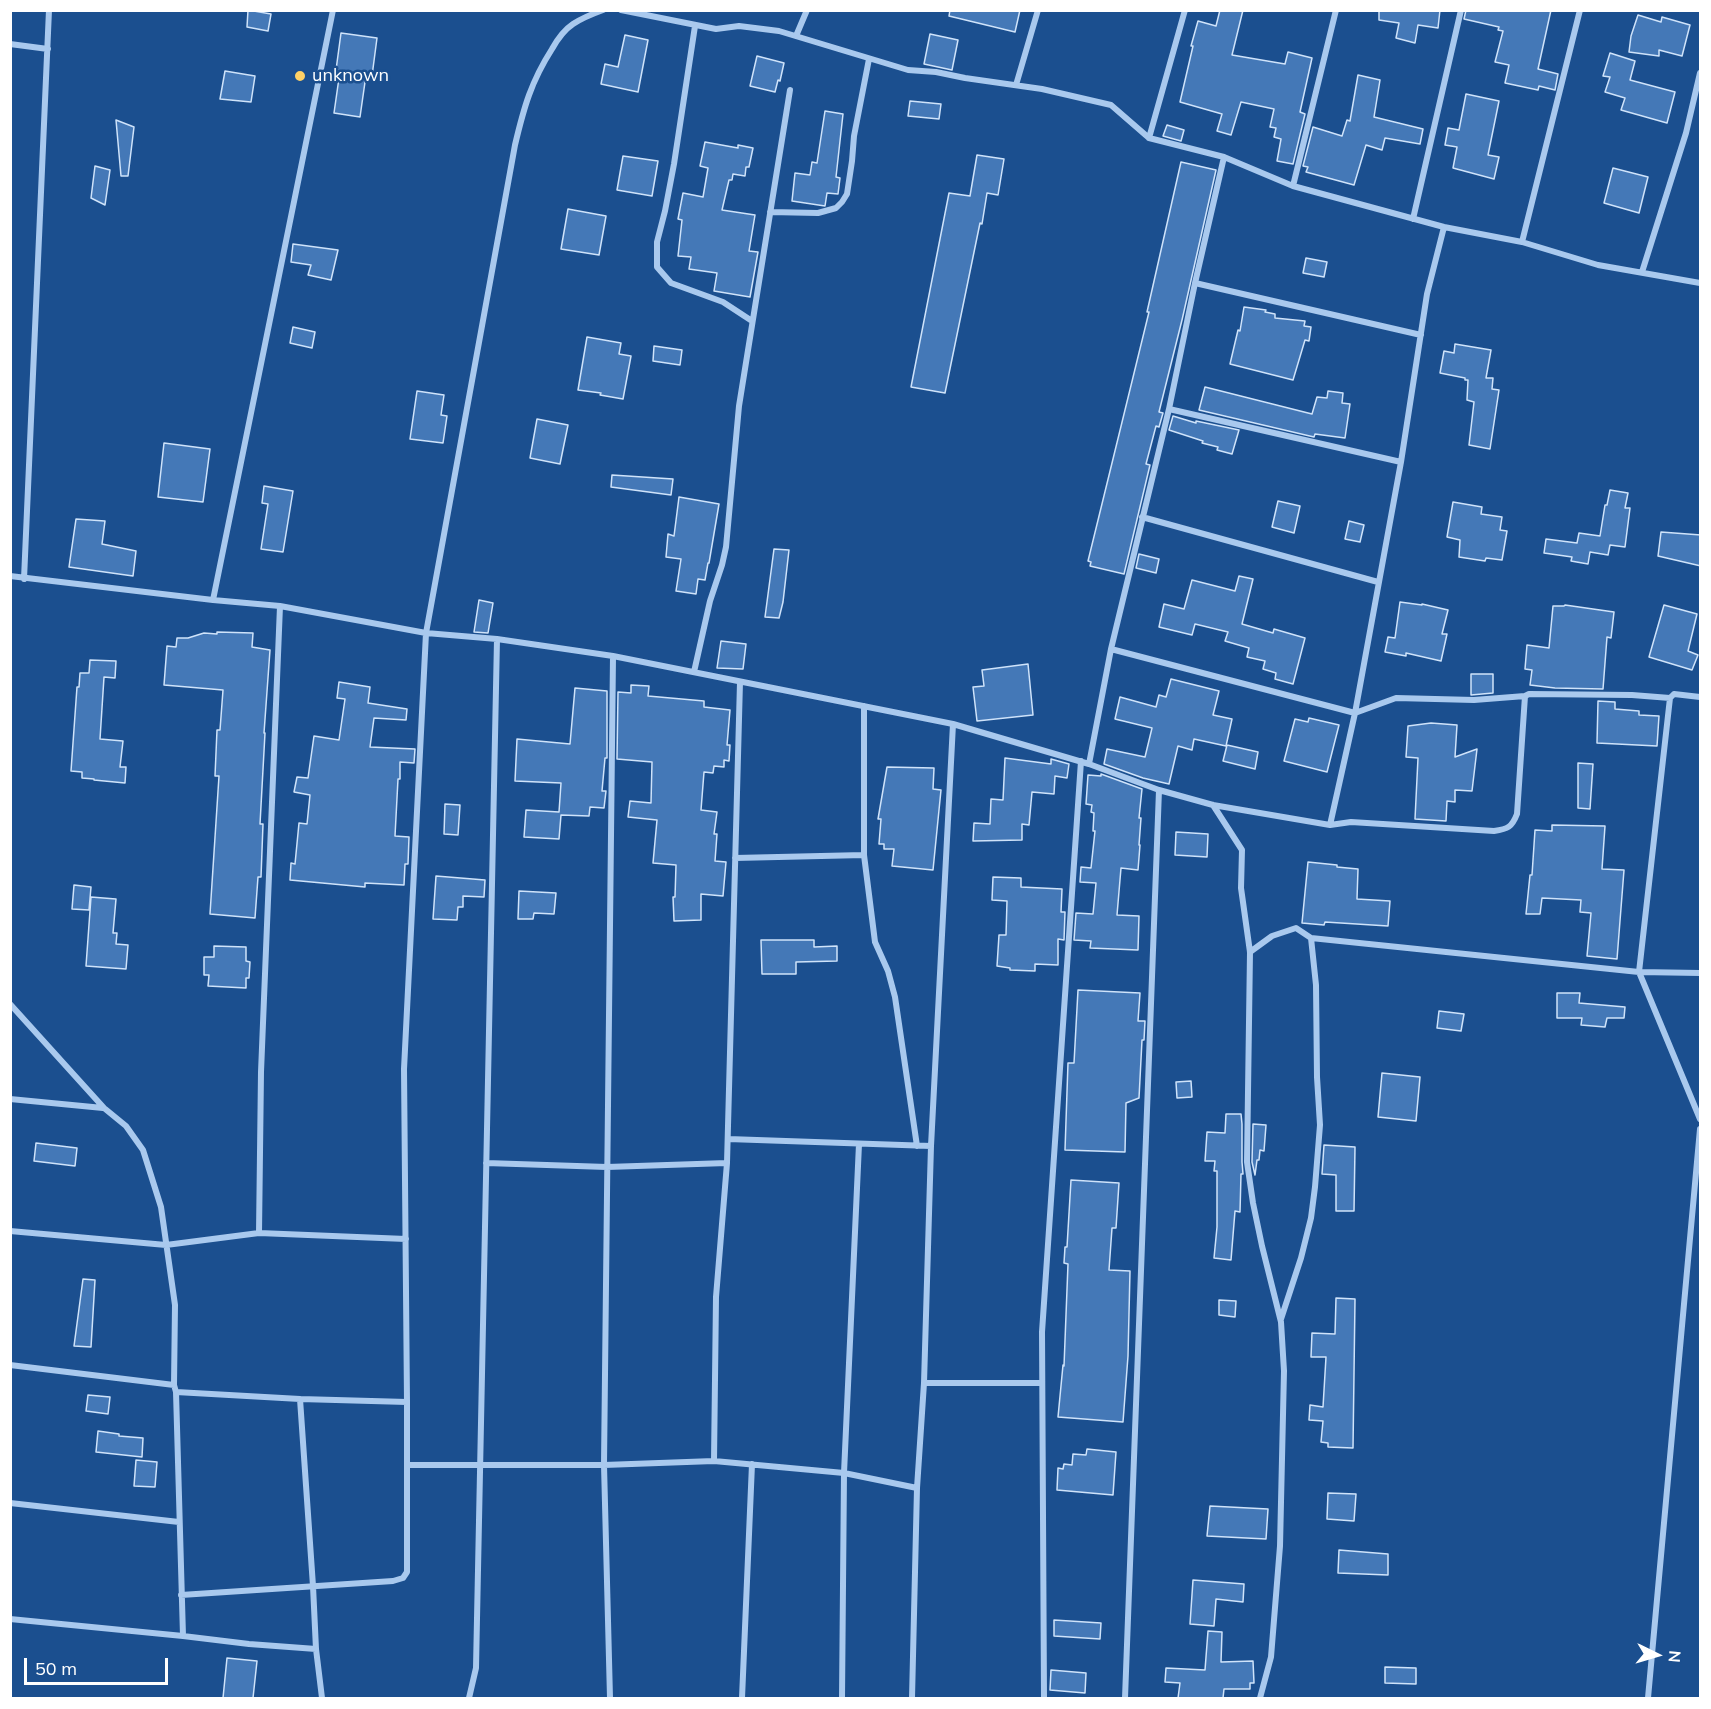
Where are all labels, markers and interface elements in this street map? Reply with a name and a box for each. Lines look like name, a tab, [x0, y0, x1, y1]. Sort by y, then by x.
place label: unknown	[312, 65, 389, 87]
marker: unknown	[293, 69, 307, 83]
north arrow	[1627, 1625, 1687, 1685]
scale bar	[27, 1646, 171, 1684]
text: N	[1664, 1650, 1685, 1663]
text: 50 m	[35, 1657, 77, 1680]

